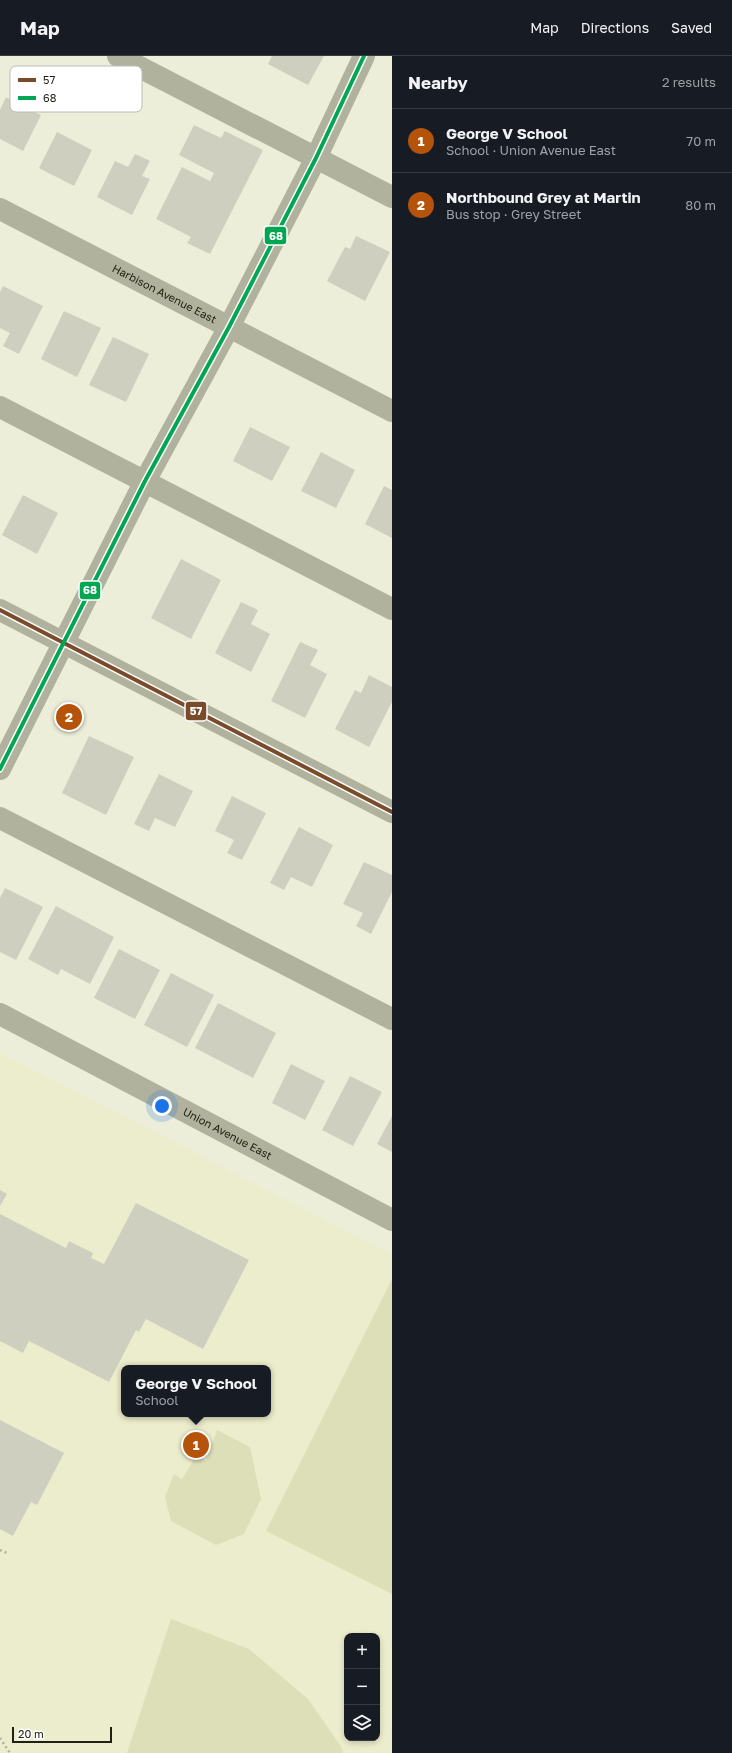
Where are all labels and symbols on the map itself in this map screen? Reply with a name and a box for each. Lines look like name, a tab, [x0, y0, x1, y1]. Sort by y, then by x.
legend	[10, 66, 142, 112]
text: 57	[43, 73, 55, 86]
text: 68	[43, 91, 57, 104]
line badge: 68	[264, 226, 287, 245]
text: 68	[269, 229, 283, 242]
street label: Harbison Avenue East	[110, 261, 219, 325]
line badge: 68	[79, 581, 101, 600]
text: 68	[83, 583, 97, 596]
line badge: 57	[185, 701, 207, 721]
pin: 2	[56, 702, 82, 732]
text: 57	[190, 704, 202, 717]
your location	[152, 1096, 172, 1116]
street label: Union Avenue East	[181, 1104, 274, 1162]
pin: 1	[183, 1430, 209, 1460]
scale bar	[12, 1725, 112, 1744]

